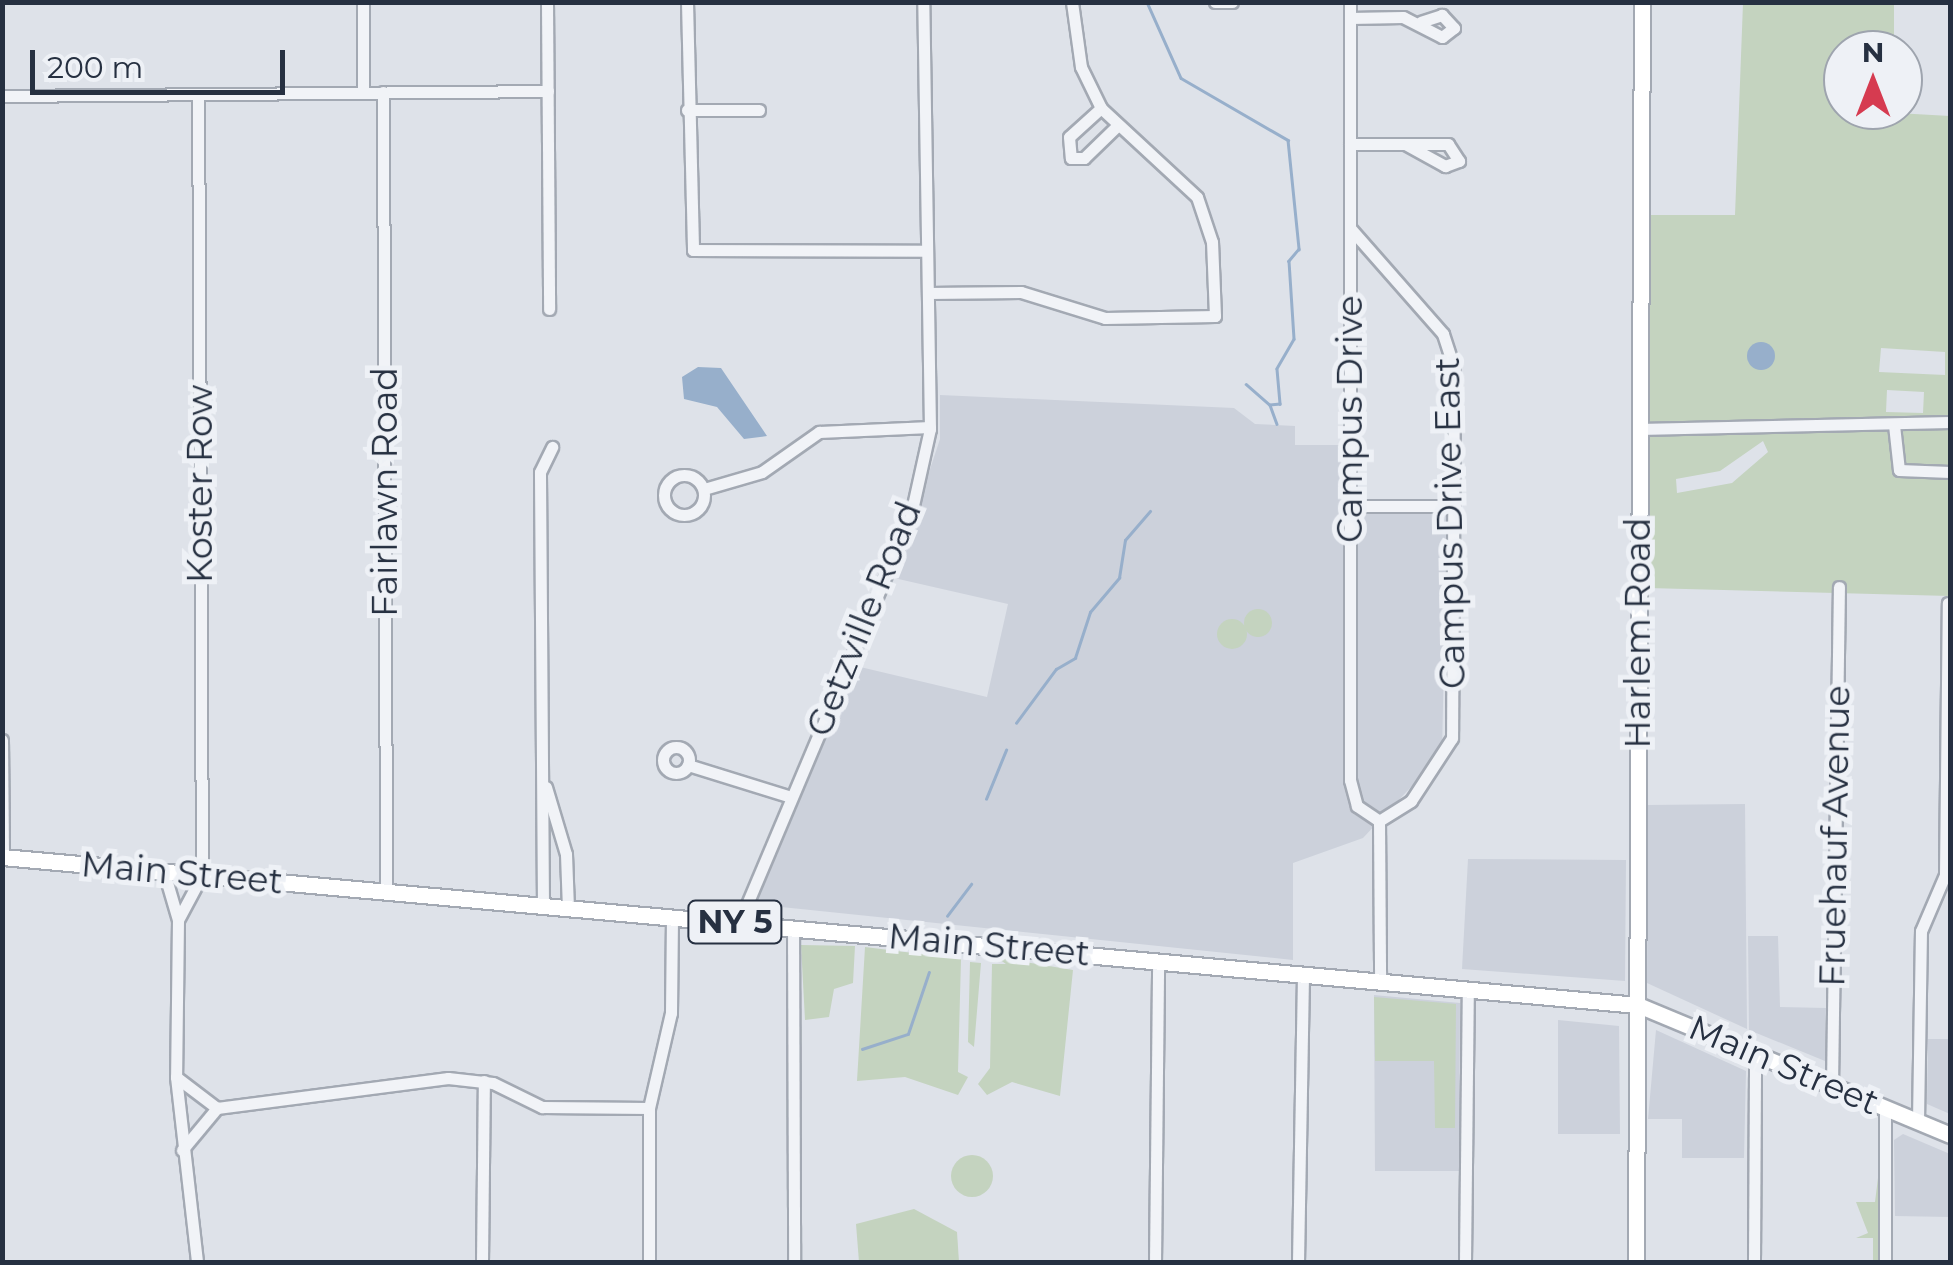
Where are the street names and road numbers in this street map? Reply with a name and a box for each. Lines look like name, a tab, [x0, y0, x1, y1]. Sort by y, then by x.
street label: Campus Drive	[1329, 295, 1371, 543]
street label: Campus Drive East	[1426, 357, 1474, 689]
street label: Fairlawn Road	[364, 367, 406, 617]
street label: Koster Row	[179, 385, 221, 583]
street label: Getzville Road	[798, 496, 930, 742]
street label: Harlem Road	[1617, 517, 1659, 749]
street label: Fruehauf Avenue	[1811, 685, 1859, 987]
street label: Main Street	[79, 843, 285, 903]
road number: NY 5	[685, 895, 785, 949]
street label: Main Street	[886, 915, 1092, 975]
street label: Main Street	[1683, 1006, 1885, 1124]

